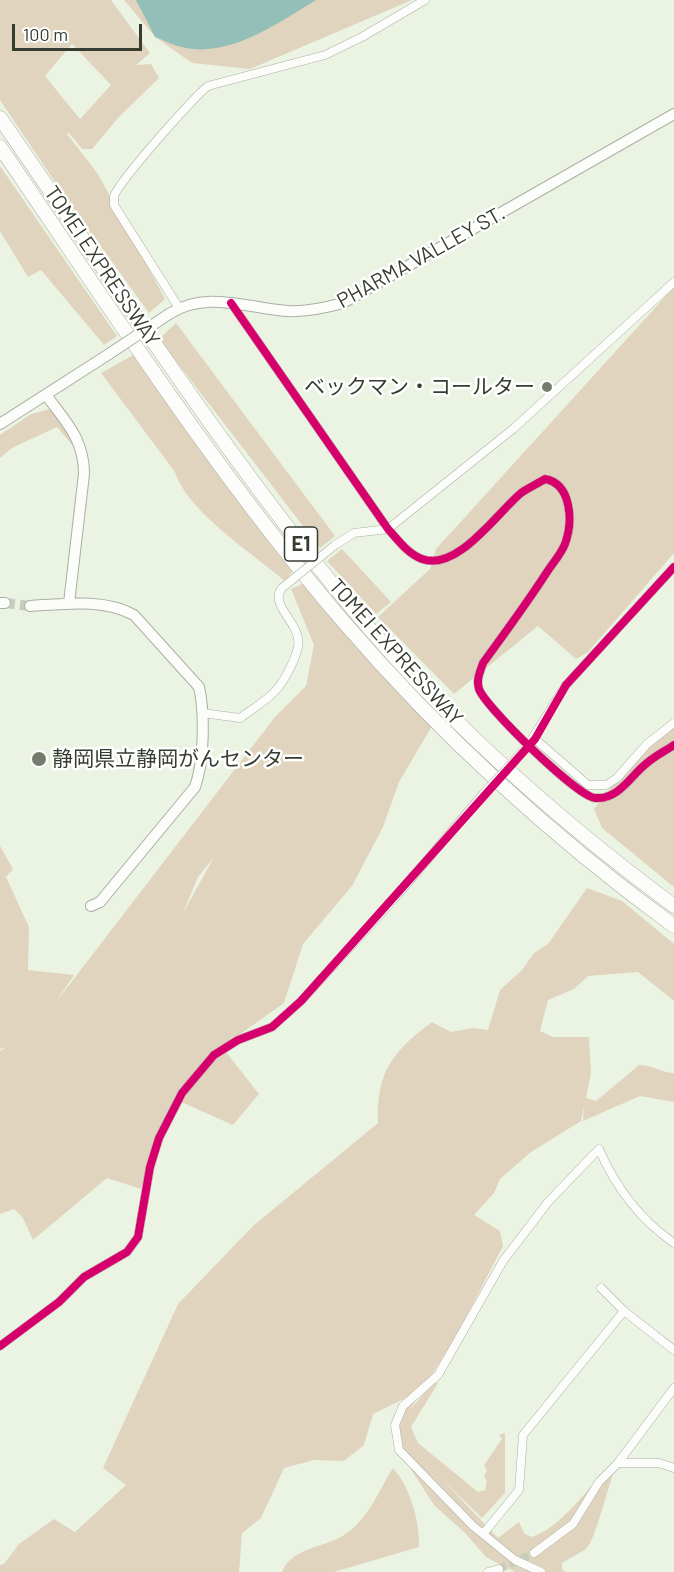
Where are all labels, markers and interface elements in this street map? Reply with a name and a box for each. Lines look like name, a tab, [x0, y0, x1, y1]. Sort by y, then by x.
scale bar	[15, 12, 146, 50]
text: 100 m	[23, 23, 68, 45]
street label: TOMEI EXPRESSWAY	[39, 181, 165, 351]
street label: PHARMA VALLEY ST.	[332, 200, 510, 314]
place label: ベックマン・コールター	[304, 374, 535, 400]
marker: ベックマン・コールター	[540, 380, 554, 394]
road number: E1	[284, 527, 318, 561]
street label: TOMEI EXPRESSWAY	[324, 574, 468, 730]
place label: 静岡県立静岡がんセンター	[52, 746, 304, 772]
marker: 静岡県立静岡がんセンター	[30, 750, 48, 768]

